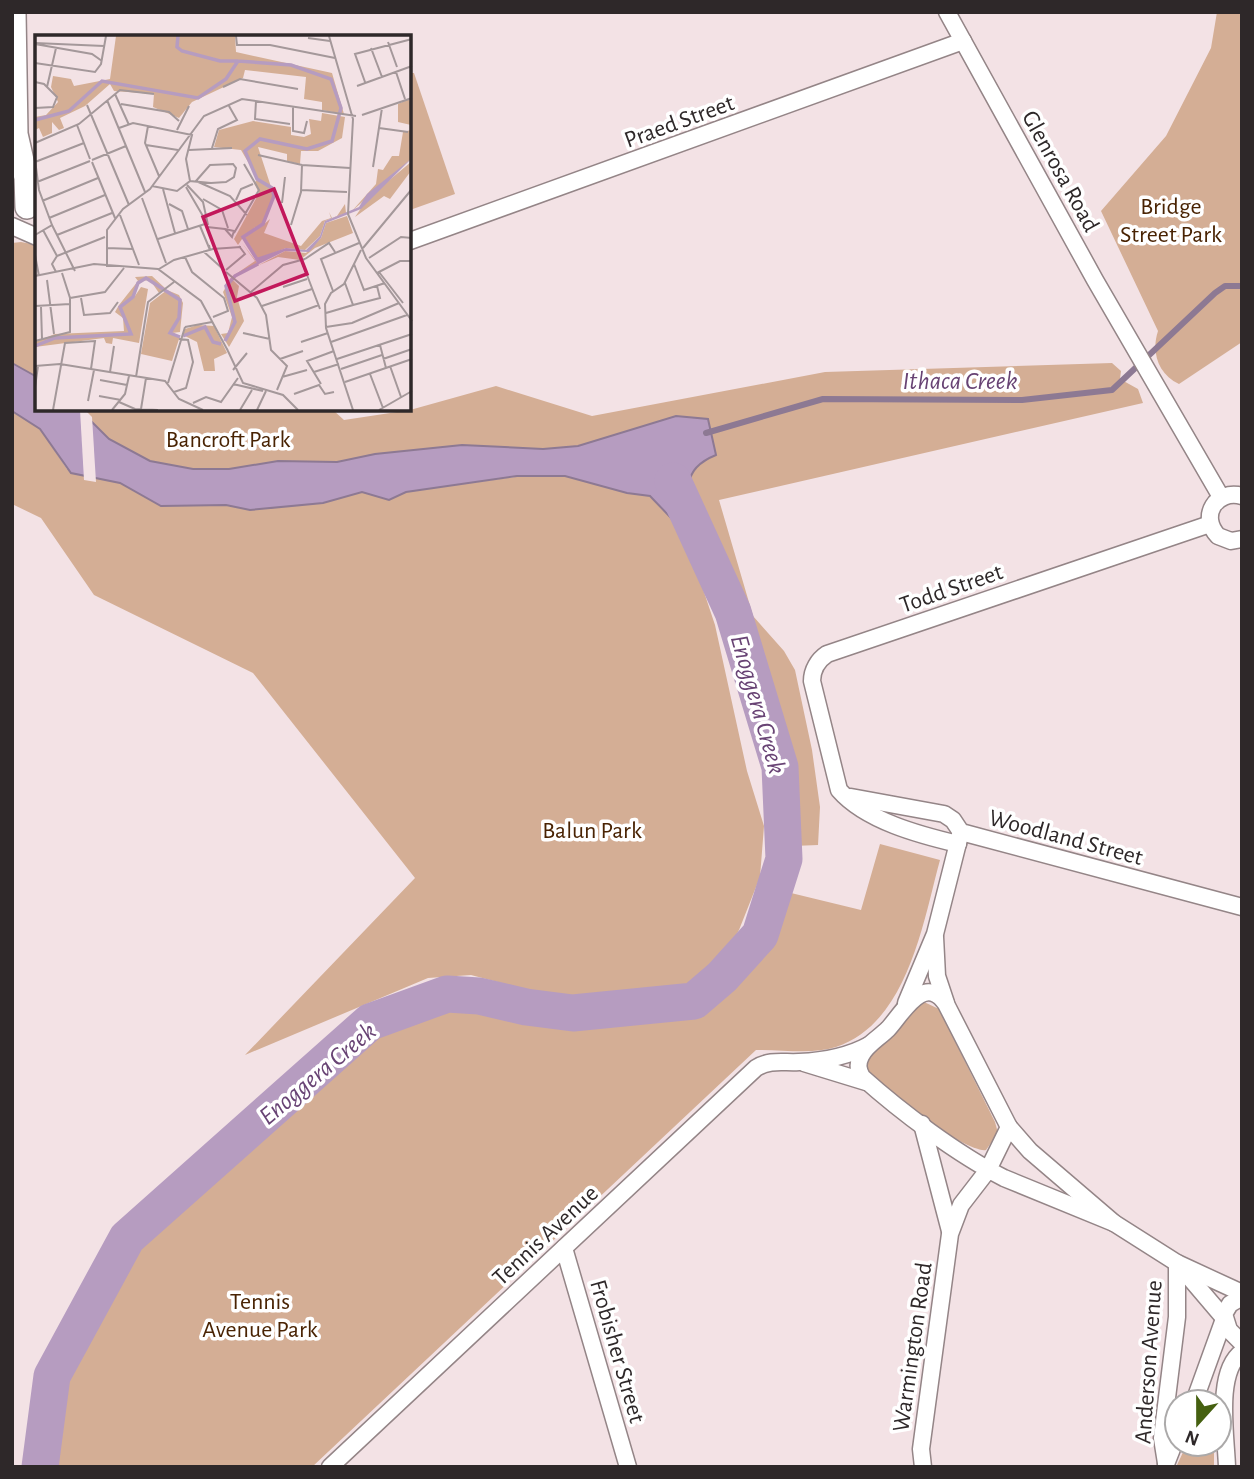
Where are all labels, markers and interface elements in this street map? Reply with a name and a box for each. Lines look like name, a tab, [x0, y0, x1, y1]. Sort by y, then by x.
inset map	[35, 35, 411, 411]
street label: Praed Street	[621, 91, 738, 153]
street label: Glenrosa Road	[1017, 107, 1103, 236]
park label: Bridge Street Park	[1120, 195, 1222, 247]
water label: Ithaca Creek	[902, 368, 1018, 394]
park label: Bancroft Park	[166, 428, 290, 452]
street label: Todd Street	[897, 560, 1006, 618]
water label: Enoggera Creek	[726, 632, 790, 777]
street label: Woodland Street	[986, 806, 1146, 870]
park label: Balun Park	[542, 819, 642, 843]
water label: Enoggera Creek	[254, 1018, 381, 1130]
street label: Tennis Avenue	[488, 1181, 603, 1290]
street label: Warmington Road	[889, 1261, 937, 1433]
street label: Frobisher Street	[585, 1277, 649, 1426]
street label: Anderson Avenue	[1131, 1279, 1167, 1445]
park label: Tennis Avenue Park	[202, 1290, 318, 1342]
north arrow	[1163, 1388, 1233, 1458]
text: N	[1183, 1426, 1202, 1449]

